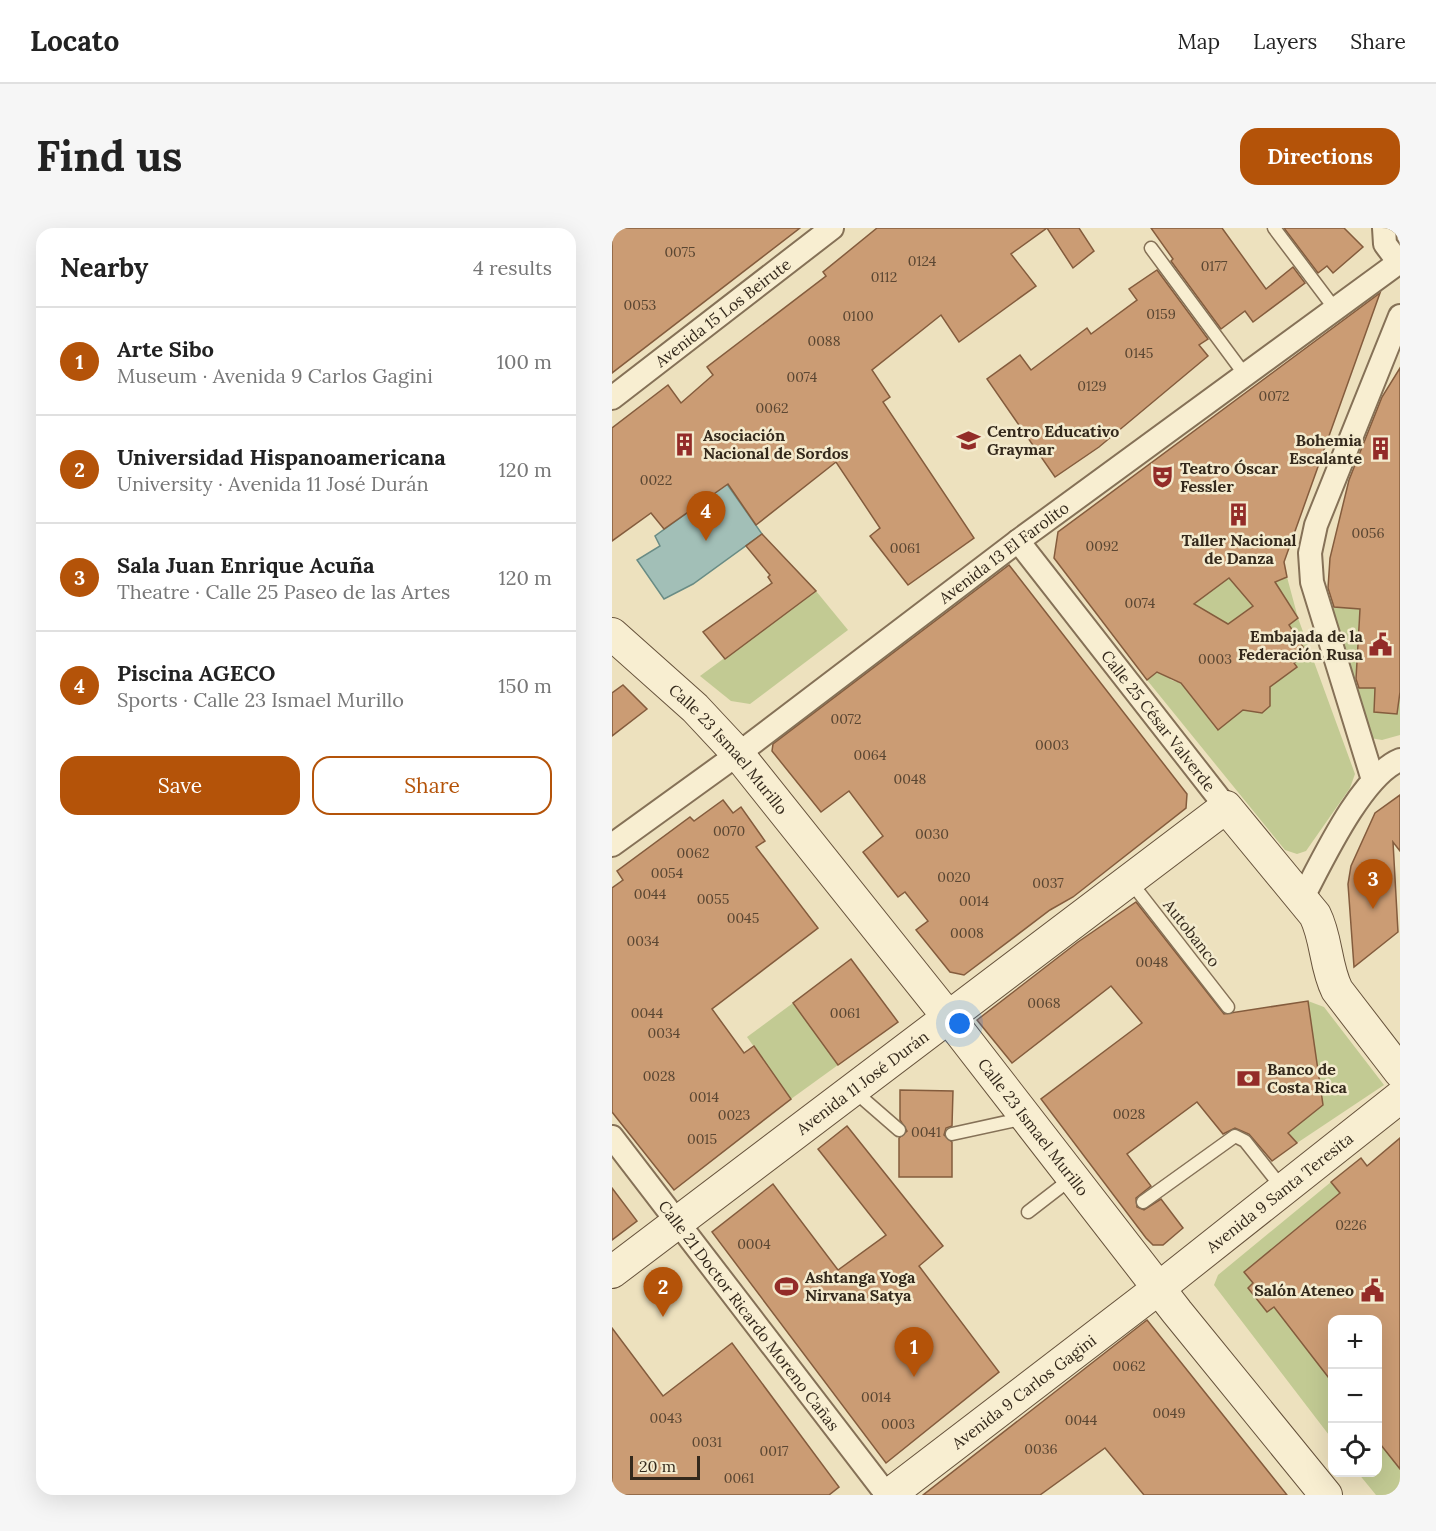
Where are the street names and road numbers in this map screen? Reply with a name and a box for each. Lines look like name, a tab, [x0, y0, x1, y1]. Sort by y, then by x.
street label: Avenida 15 Los Beirute	[650, 253, 795, 372]
street label: Avenida 13 El Farolito	[934, 497, 1073, 608]
street label: Calle 25 César Valverde	[1097, 646, 1220, 795]
street label: Calle 23 Ismael Murillo	[665, 679, 792, 818]
street label: Autobanco	[1159, 894, 1225, 971]
street label: Avenida 11 José Durán	[792, 1026, 933, 1139]
street label: Calle 23 Ismael Murillo	[974, 1054, 1093, 1200]
street label: Avenida 9 Santa Teresita	[1201, 1128, 1357, 1257]
street label: Calle 21 Doctor Ricardo Moreno Cañas	[657, 1196, 843, 1436]
street label: Avenida 9 Carlos Gagini	[947, 1330, 1100, 1454]

